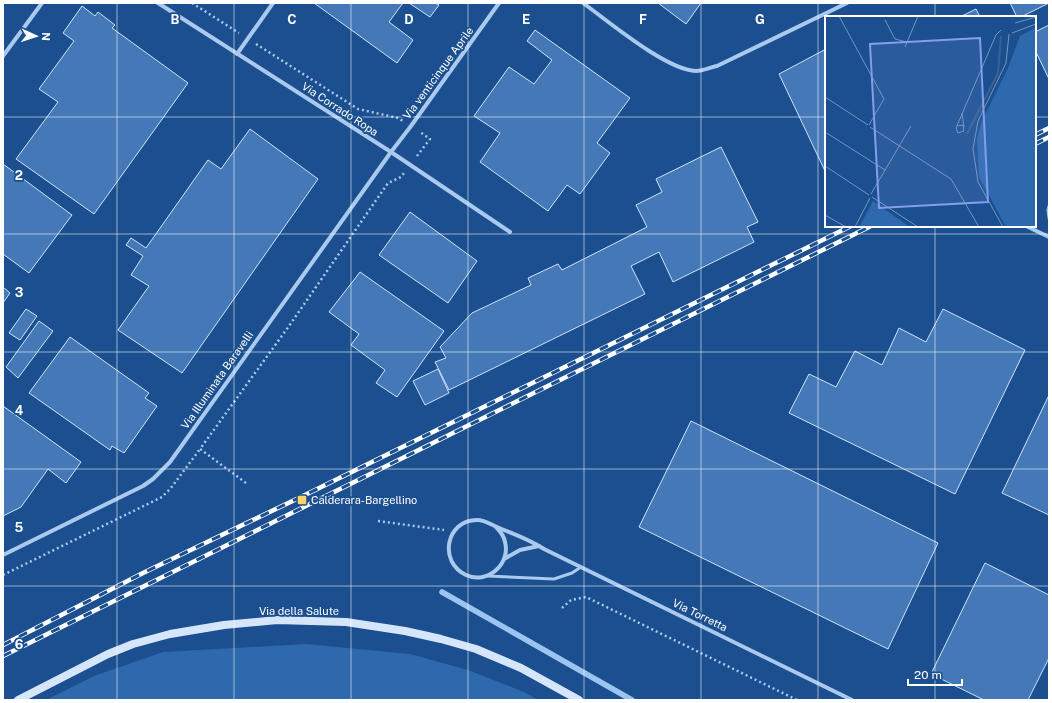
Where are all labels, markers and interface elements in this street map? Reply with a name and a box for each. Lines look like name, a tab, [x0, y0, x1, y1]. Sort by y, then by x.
text: B	[171, 12, 180, 27]
text: C	[287, 12, 297, 27]
text: D	[404, 12, 414, 27]
text: E	[522, 12, 530, 27]
text: F	[639, 12, 647, 27]
text: G	[755, 12, 765, 27]
north arrow	[16, 16, 56, 56]
inset map	[825, 16, 1036, 227]
street label: Via venticinque Aprile	[400, 25, 476, 121]
text: N	[40, 32, 52, 41]
street label: Via Corrado Ropa	[300, 80, 380, 138]
text: 2	[15, 168, 23, 183]
text: 3	[15, 285, 24, 300]
street label: Via Illuminata Baravelli	[179, 329, 255, 431]
text: 4	[15, 403, 24, 418]
marker: Calderara-Bargellino	[296, 494, 308, 506]
place label: Calderara-Bargellino	[311, 494, 417, 506]
text: 5	[15, 520, 24, 535]
street label: Via Torretta	[671, 597, 729, 633]
street label: Via della Salute	[259, 605, 339, 617]
text: 6	[15, 637, 24, 652]
scale bar	[908, 661, 962, 687]
text: 20 m	[914, 668, 942, 682]

